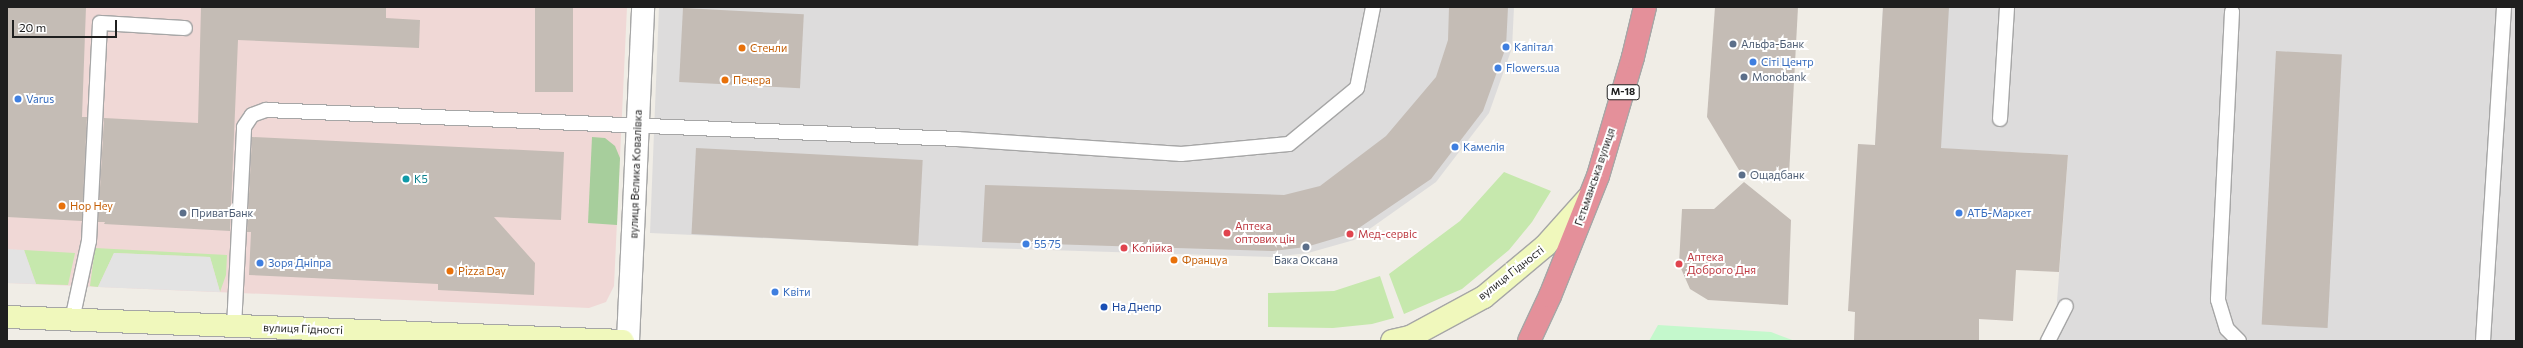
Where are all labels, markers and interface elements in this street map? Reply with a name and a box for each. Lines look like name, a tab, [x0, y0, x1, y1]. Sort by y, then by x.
scale bar	[14, 12, 119, 38]
text: 20 m	[19, 20, 46, 34]
place label: Альфа-Банк	[1741, 37, 1804, 51]
marker: Альфа-Банк	[1728, 39, 1738, 49]
place label: Капітал	[1514, 40, 1553, 54]
place label: Стенли	[750, 41, 787, 55]
marker: Капітал	[1501, 42, 1511, 52]
marker: Стенли	[737, 43, 747, 53]
place label: Сіті Центр	[1761, 55, 1814, 69]
marker: Сіті Центр	[1748, 57, 1758, 67]
place label: Flowers.ua	[1506, 61, 1560, 75]
marker: Flowers.ua	[1493, 63, 1503, 73]
place label: Monobank	[1752, 70, 1806, 84]
marker: Monobank	[1739, 72, 1749, 82]
place label: Печера	[733, 73, 771, 87]
marker: Печера	[720, 75, 730, 85]
road number: М-18	[1606, 84, 1640, 100]
place label: Varus	[26, 92, 54, 106]
marker: Varus	[13, 94, 23, 104]
street label: вулиця Велика Ковалівка	[627, 109, 645, 239]
street label: Гетьманська вулиця	[1572, 126, 1618, 228]
place label: Камелія	[1463, 140, 1505, 154]
marker: Камелія	[1450, 142, 1460, 152]
place label: Ощадбанк	[1750, 168, 1805, 182]
marker: Ощадбанк	[1737, 170, 1747, 180]
place label: К5	[414, 172, 428, 186]
marker: К5	[401, 174, 411, 184]
place label: Hop Hey	[70, 199, 113, 213]
marker: Hop Hey	[57, 201, 67, 211]
place label: ПриватБанк	[191, 206, 253, 220]
place label: АТБ-Маркет	[1967, 206, 2031, 220]
marker: ПриватБанк	[178, 208, 188, 218]
marker: АТБ-Маркет	[1954, 208, 1964, 218]
place label: Аптека оптових цін	[1235, 220, 1295, 246]
place label: Мед-сервіс	[1358, 227, 1417, 241]
marker: Аптека оптових цін	[1222, 228, 1232, 238]
marker: Мед-сервіс	[1345, 229, 1355, 239]
place label: 55 75	[1034, 237, 1061, 251]
marker: 55 75	[1021, 239, 1031, 249]
place label: Копійка	[1132, 241, 1173, 255]
marker: Бака Оксана	[1301, 242, 1311, 252]
marker: Копійка	[1119, 243, 1129, 253]
street label: вулиця Гідності	[1475, 243, 1547, 303]
place label: Аптека Доброго Дня	[1687, 251, 1756, 277]
place label: Француа	[1182, 253, 1227, 267]
place label: Бака Оксана	[1274, 253, 1338, 267]
marker: Француа	[1169, 255, 1179, 265]
place label: Зоря Дніпра	[268, 256, 331, 270]
marker: Зоря Дніпра	[255, 258, 265, 268]
marker: Аптека Доброго Дня	[1674, 259, 1684, 269]
place label: Pizza Day	[458, 264, 506, 278]
marker: Pizza Day	[445, 266, 455, 276]
place label: Квіти	[783, 285, 811, 299]
marker: Квіти	[770, 287, 780, 297]
place label: На Днепр	[1112, 300, 1161, 314]
marker: На Днепр	[1099, 302, 1109, 312]
street label: вулиця Гідності	[263, 321, 343, 337]

